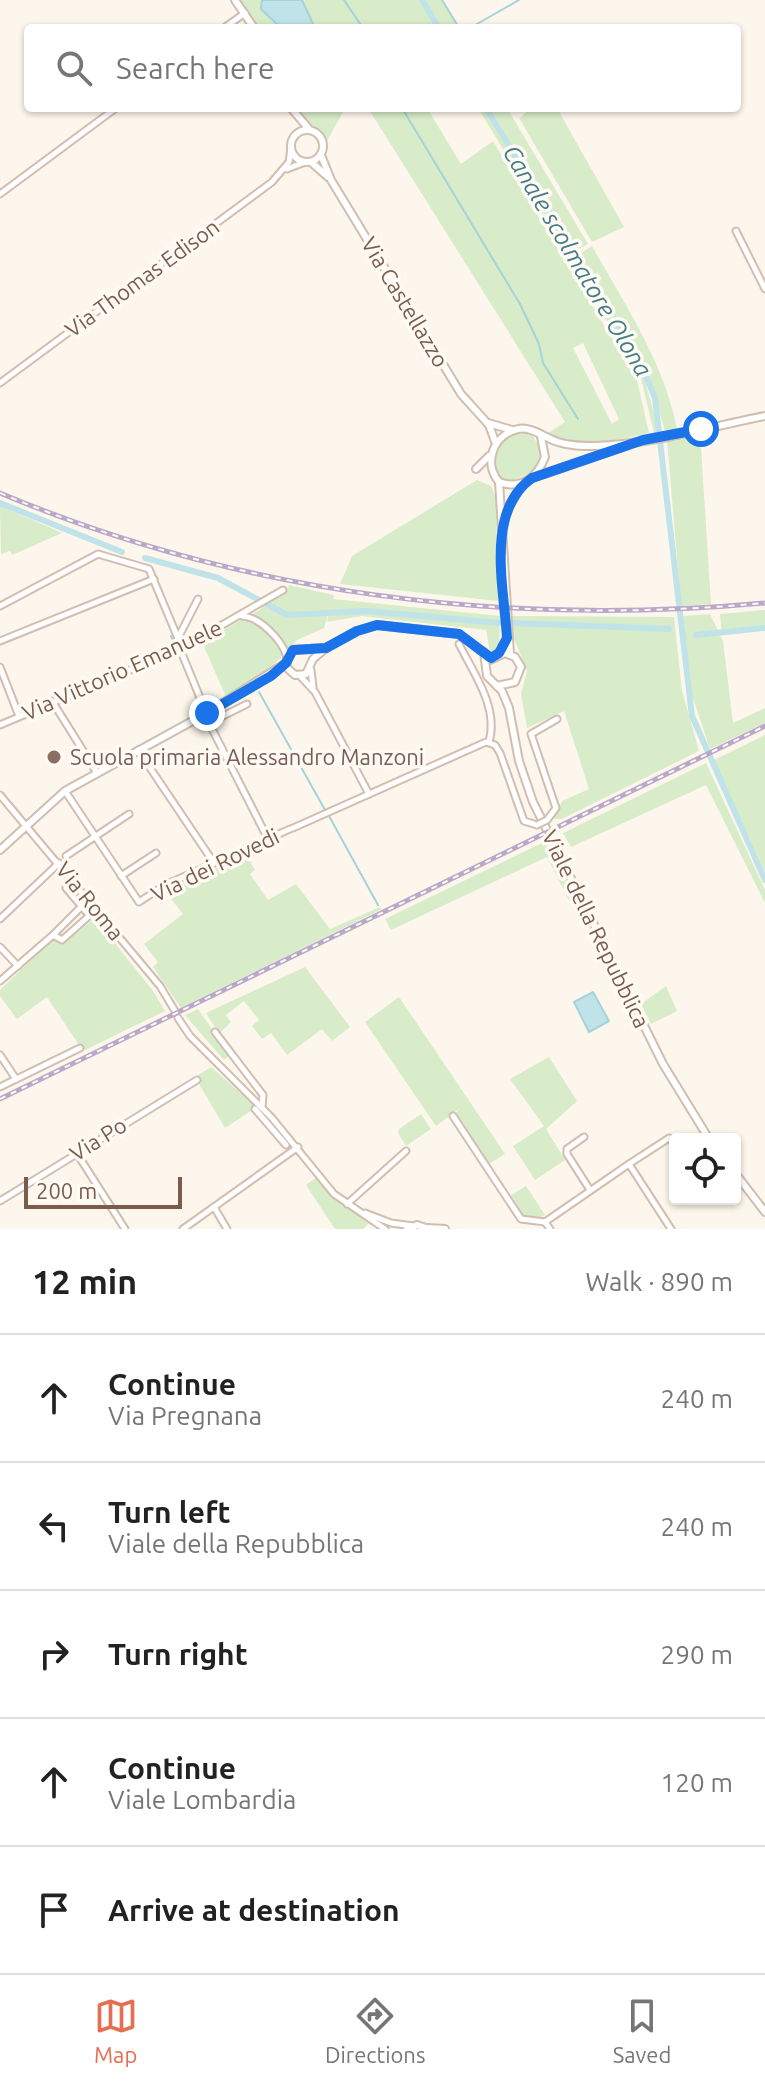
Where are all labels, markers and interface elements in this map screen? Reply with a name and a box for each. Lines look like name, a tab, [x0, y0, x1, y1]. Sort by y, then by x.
search box	[24, 24, 741, 112]
icon: search	[52, 46, 96, 90]
text: Search here	[116, 51, 275, 85]
water label: Canale scolmatore Olona	[498, 140, 657, 381]
street label: Via Thomas Edison	[60, 213, 224, 342]
street label: Via Castellazzo	[357, 232, 454, 371]
route start	[683, 411, 719, 447]
street label: Via Vittorio Emanuele	[18, 614, 226, 725]
route end	[189, 695, 225, 731]
place label: Scuola primaria Alessandro Manzoni	[70, 744, 424, 769]
marker: Scuola primaria Alessandro Manzoni	[45, 748, 63, 766]
street label: Via dei Rovedi	[147, 823, 283, 906]
street label: Viale della Repubblica	[538, 826, 655, 1032]
street label: Via Roma	[51, 857, 129, 945]
street label: Via Po	[65, 1112, 131, 1166]
map controls	[669, 1133, 741, 1205]
button: locate	[669, 1133, 741, 1205]
scale bar	[24, 1173, 182, 1209]
text: 200 m	[36, 1178, 97, 1203]
text: 12 min	[32, 1262, 137, 1300]
text: Walk · 890 m	[585, 1267, 733, 1296]
text: Continue	[108, 1367, 236, 1401]
icon: ahead	[32, 1376, 76, 1420]
text: 240 m	[661, 1384, 733, 1413]
text: Via Pregnana	[108, 1401, 262, 1430]
text: Turn left	[108, 1495, 230, 1529]
icon: left	[32, 1504, 76, 1548]
text: 240 m	[661, 1512, 733, 1541]
text: Viale della Repubblica	[108, 1529, 364, 1558]
icon: right	[32, 1632, 76, 1676]
text: Turn right	[108, 1637, 248, 1671]
text: 290 m	[661, 1640, 733, 1669]
text: Continue	[108, 1751, 236, 1785]
icon: ahead	[32, 1760, 76, 1804]
text: 120 m	[661, 1768, 733, 1797]
text: Viale Lombardia	[108, 1785, 296, 1814]
icon: arrive	[32, 1888, 76, 1932]
text: Arrive at destination	[108, 1893, 400, 1927]
tab: Map	[94, 1994, 138, 2067]
tab: Directions	[325, 1994, 425, 2067]
tab: Saved	[613, 1994, 671, 2067]

